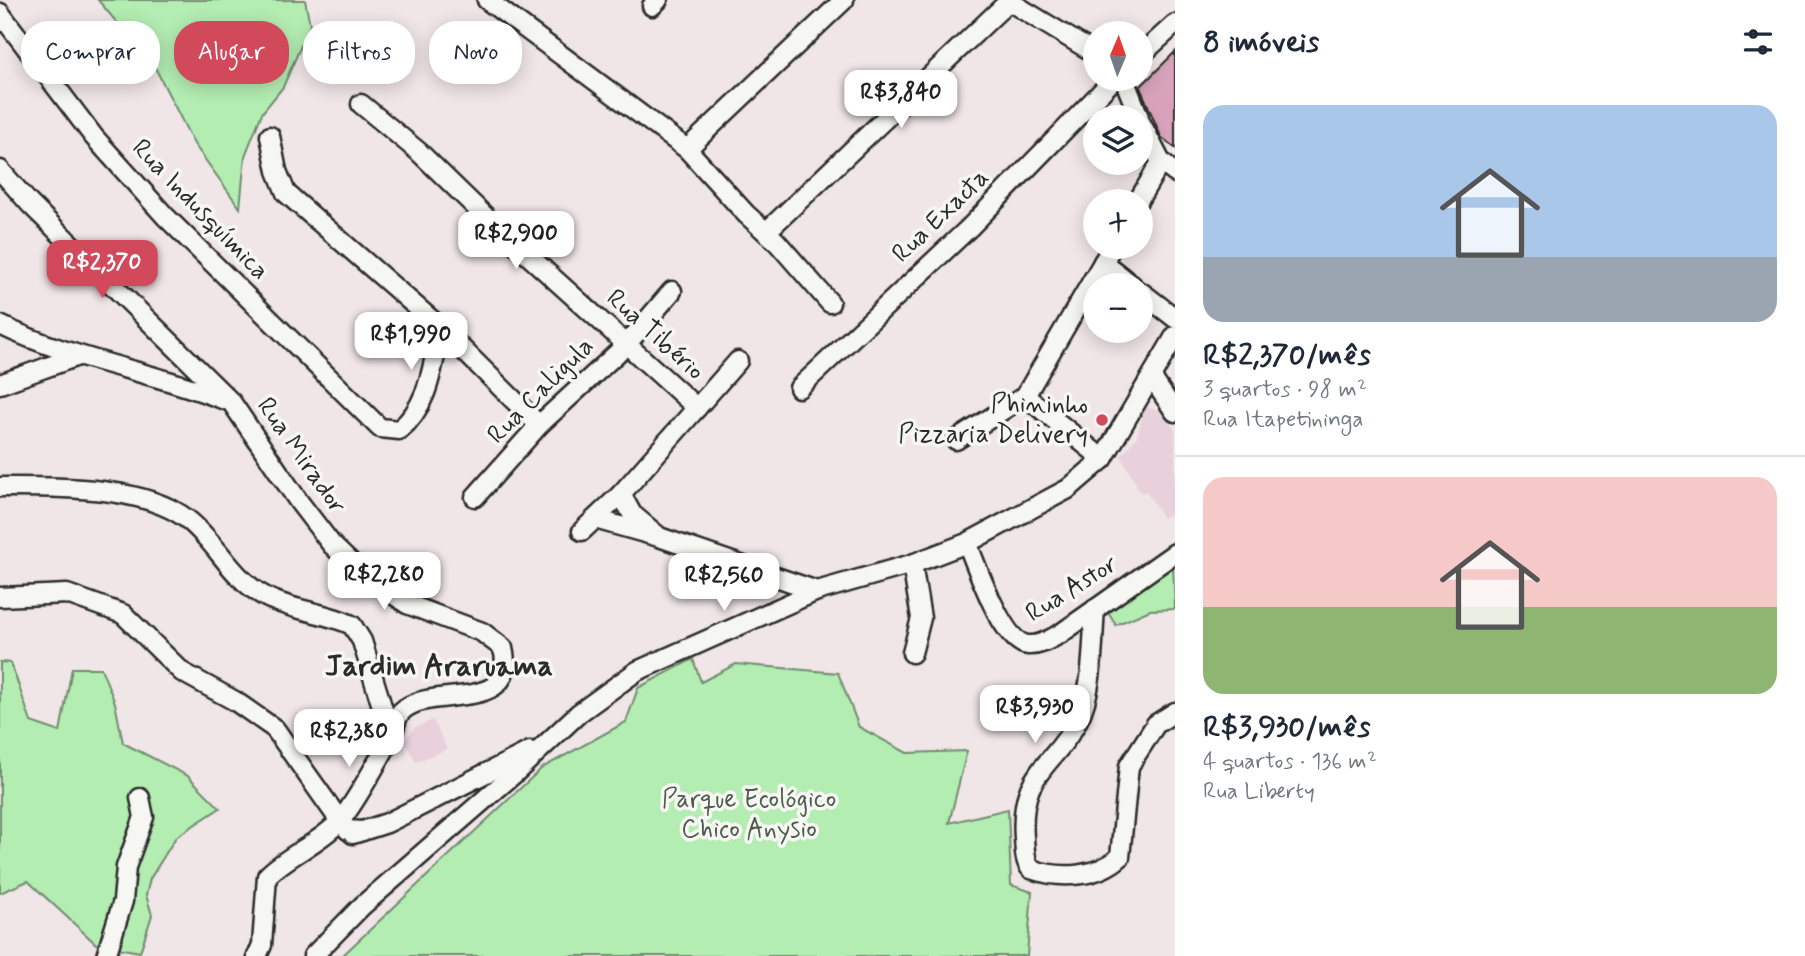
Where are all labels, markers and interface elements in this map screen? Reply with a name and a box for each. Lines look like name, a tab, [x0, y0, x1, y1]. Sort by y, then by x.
chip: Comprar	[21, 21, 160, 84]
chip: Alugar	[174, 21, 289, 84]
chip: Filtros	[303, 21, 415, 84]
chip: Novo	[429, 21, 522, 84]
north arrow	[1083, 21, 1153, 91]
map controls	[1083, 21, 1153, 343]
text: 8 imóveis	[1203, 23, 1319, 62]
icon: filters	[1739, 23, 1777, 61]
pin: R$3,840	[836, 71, 966, 130]
text: R$3,840	[860, 78, 942, 108]
button: layers	[1083, 105, 1153, 175]
street label: Rua Indusquímica	[124, 132, 276, 288]
icon: home	[1427, 150, 1553, 276]
street label: Rua Exacta	[885, 161, 997, 271]
button: +	[1083, 189, 1153, 259]
pin: R$2,900	[451, 212, 581, 271]
text: R$2,900	[474, 219, 558, 249]
pin: R$2,370	[37, 240, 167, 300]
text: R$2,370	[63, 248, 141, 278]
button: −	[1083, 273, 1153, 343]
street label: Rua Tibério	[599, 282, 711, 388]
pin: R$1,990	[346, 312, 476, 372]
text: R$1,990	[371, 320, 451, 350]
street label: Rua Caligula	[480, 330, 602, 452]
text: R$2,370/mês	[1203, 336, 1371, 375]
text: 3 quartos · 98 m²	[1203, 375, 1367, 405]
place label: Phininho Pizzaria Delivery	[898, 388, 1088, 452]
street label: Rua Mirador	[248, 391, 354, 521]
text: Rua Itapetininga	[1203, 405, 1364, 435]
marker: Phininho Pizzaria Delivery	[1094, 412, 1110, 428]
icon: home	[1427, 522, 1553, 648]
street label: Rua Astor	[1019, 547, 1125, 631]
pin: R$2,280	[319, 552, 449, 612]
pin: R$2,560	[659, 554, 789, 613]
text: R$2,280	[344, 560, 424, 590]
text: R$2,560	[684, 561, 764, 591]
district label: Jardim Araruama	[325, 647, 553, 686]
pin: R$3,930	[970, 686, 1100, 745]
text: R$3,930	[996, 693, 1074, 723]
text: R$3,930/mês	[1203, 708, 1370, 747]
pin: R$2,380	[284, 710, 414, 769]
text: R$2,380	[310, 717, 388, 747]
text: 4 quartos · 136 m²	[1203, 747, 1377, 777]
text: Rua Liberty	[1203, 777, 1315, 807]
park label: Parque Ecológico Chico Anysio	[662, 783, 836, 847]

